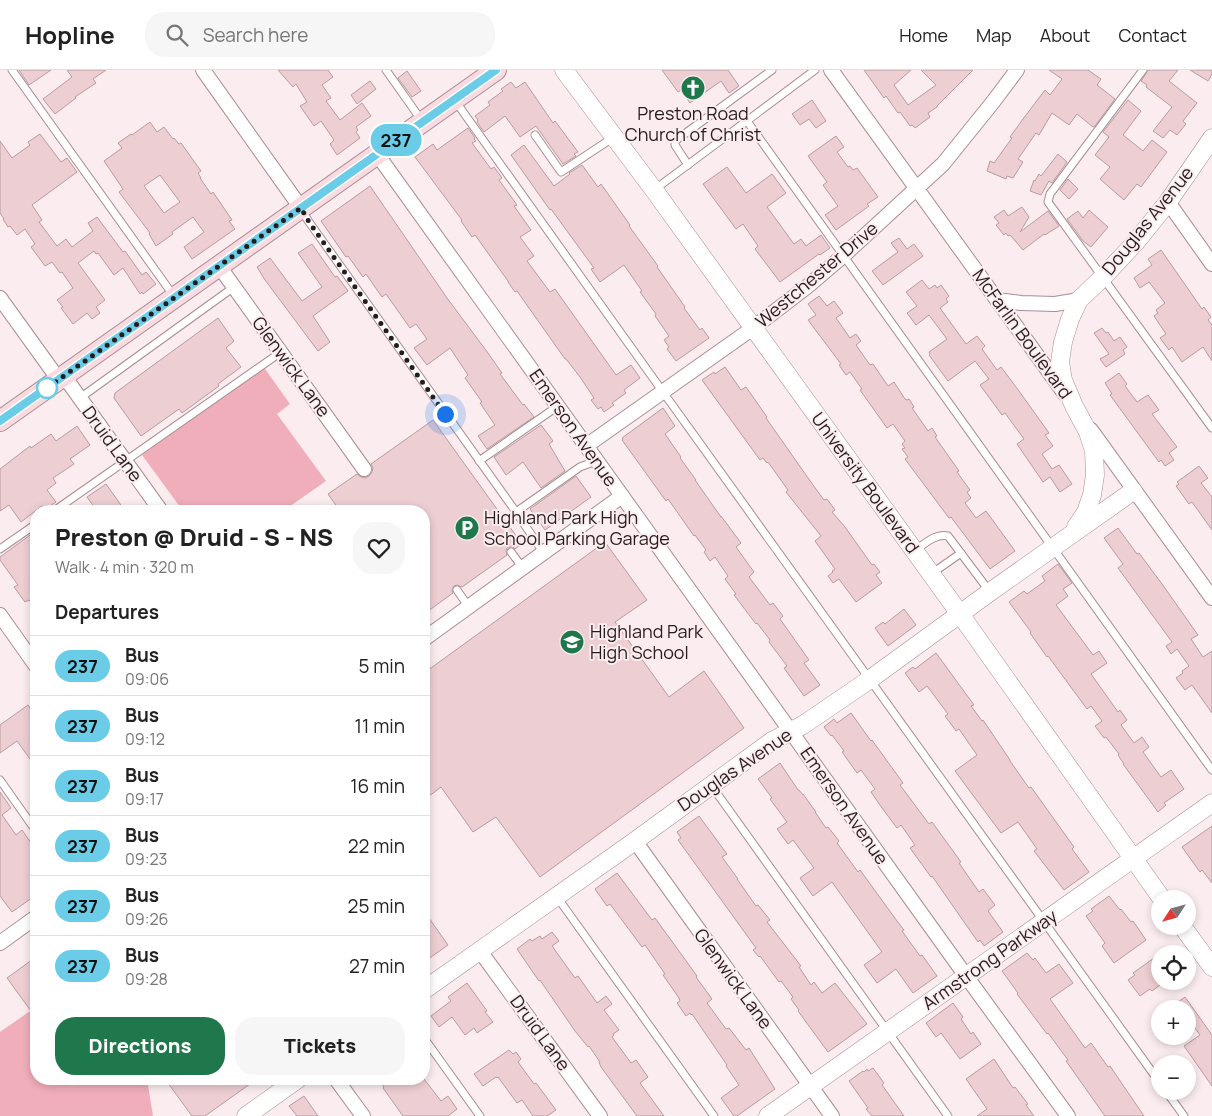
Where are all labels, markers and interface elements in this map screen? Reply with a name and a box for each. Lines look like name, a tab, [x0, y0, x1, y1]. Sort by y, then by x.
search box	[145, 12, 495, 57]
text: Hopline	[25, 18, 115, 51]
icon: search	[163, 21, 191, 49]
text: Search here	[203, 22, 308, 48]
text: Home	[899, 23, 948, 47]
text: Map	[976, 23, 1012, 47]
text: About	[1040, 23, 1090, 47]
text: Contact	[1118, 23, 1187, 47]
church icon: Preston Road Church of Christ	[680, 75, 706, 101]
place label: Preston Road Church of Christ	[625, 101, 761, 146]
line badge: 237	[367, 124, 425, 156]
text: 237	[381, 128, 411, 152]
street label: Douglas Avenue	[1096, 161, 1198, 280]
street label: Westchester Drive	[750, 216, 883, 333]
street label: McFarlin Boulevard	[967, 264, 1078, 403]
street label: Glenwick Lane	[247, 311, 336, 421]
street label: Emerson Avenue	[524, 364, 623, 491]
unlabelled marker	[36, 377, 58, 399]
street label: Druid Lane	[77, 401, 148, 486]
your location	[433, 402, 458, 427]
street label: University Boulevard	[806, 407, 925, 558]
place label: Highland Park High School Parking Garage	[484, 505, 670, 550]
parking icon: Highland Park High School Parking Garage	[454, 515, 480, 541]
text: Preston @ Druid - S - NS	[55, 520, 333, 553]
button: heart	[353, 522, 405, 574]
text: Walk · 4 min · 320 m	[55, 556, 194, 578]
text: Departures	[55, 599, 159, 625]
place label: Highland Park High School	[590, 619, 704, 664]
school or university icon: Highland Park High School	[559, 629, 585, 655]
text: Bus	[125, 642, 159, 668]
text: 5 min	[358, 653, 405, 679]
text: 237	[67, 654, 98, 678]
text: 09:06	[125, 668, 169, 690]
text: Bus	[125, 702, 159, 728]
text: 11 min	[355, 713, 405, 739]
text: 237	[67, 714, 98, 738]
street label: Douglas Avenue	[673, 722, 796, 816]
text: 09:12	[125, 728, 165, 750]
street label: Emerson Avenue	[795, 742, 894, 869]
text: Bus	[125, 762, 159, 788]
text: 16 min	[350, 773, 405, 799]
text: 237	[67, 774, 98, 798]
text: 09:17	[125, 788, 164, 810]
text: Bus	[125, 822, 159, 848]
text: 22 min	[348, 833, 405, 859]
text: 237	[67, 834, 98, 858]
text: 09:23	[125, 848, 167, 870]
text: Bus	[125, 882, 159, 908]
north arrow	[1151, 890, 1196, 935]
map controls	[1151, 890, 1196, 1100]
text: 25 min	[348, 893, 405, 919]
text: 237	[67, 894, 98, 918]
street label: Armstrong Parkway	[917, 903, 1062, 1015]
text: 09:26	[125, 908, 169, 930]
street label: Glenwick Lane	[689, 923, 778, 1033]
text: Bus	[125, 942, 159, 968]
button: locate	[1151, 945, 1196, 990]
text: 27 min	[349, 953, 405, 979]
text: 237	[67, 954, 98, 978]
text: 09:28	[125, 968, 168, 990]
street label: Druid Lane	[505, 990, 576, 1075]
button: +	[1151, 1000, 1196, 1045]
button: Directions	[55, 1017, 225, 1075]
button: Tickets	[235, 1017, 405, 1075]
button: −	[1151, 1055, 1196, 1100]

